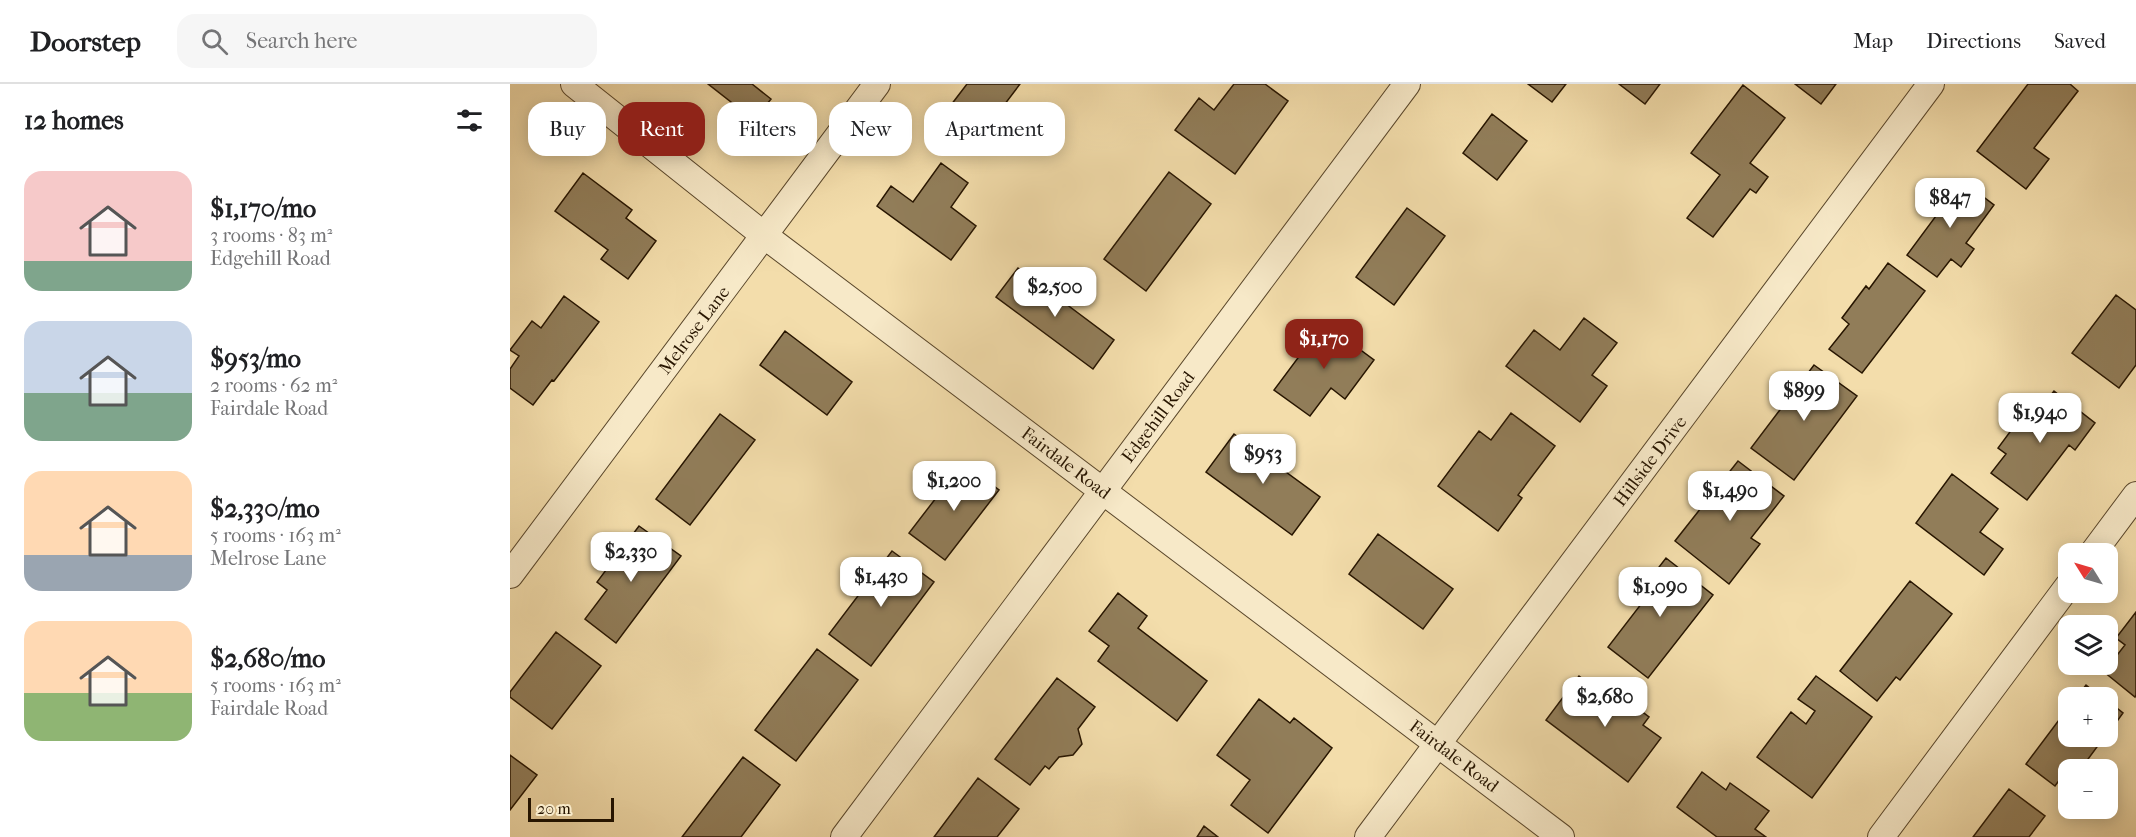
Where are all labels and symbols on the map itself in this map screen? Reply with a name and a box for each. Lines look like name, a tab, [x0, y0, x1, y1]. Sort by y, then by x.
pin: $847	[1914, 178, 1986, 229]
pin: $2,500	[1006, 267, 1104, 318]
street label: Melrose Lane	[655, 282, 734, 378]
pin: $1,170	[1275, 319, 1373, 370]
street label: Edgehill Road	[1117, 367, 1200, 467]
pin: $899	[1768, 371, 1840, 422]
pin: $1,940	[1991, 393, 2089, 444]
street label: Hillside Drive	[1610, 412, 1691, 511]
street label: Fairdale Road	[1017, 423, 1115, 504]
pin: $953	[1227, 434, 1299, 485]
pin: $1,200	[905, 461, 1003, 512]
pin: $1,490	[1681, 471, 1779, 522]
pin: $2,330	[582, 532, 680, 583]
north arrow	[2058, 543, 2118, 603]
pin: $1,430	[832, 557, 930, 608]
pin: $1,090	[1611, 567, 1709, 618]
pin: $2,680	[1556, 677, 1654, 728]
street label: Fairdale Road	[1405, 716, 1503, 797]
scale bar	[528, 795, 614, 822]

